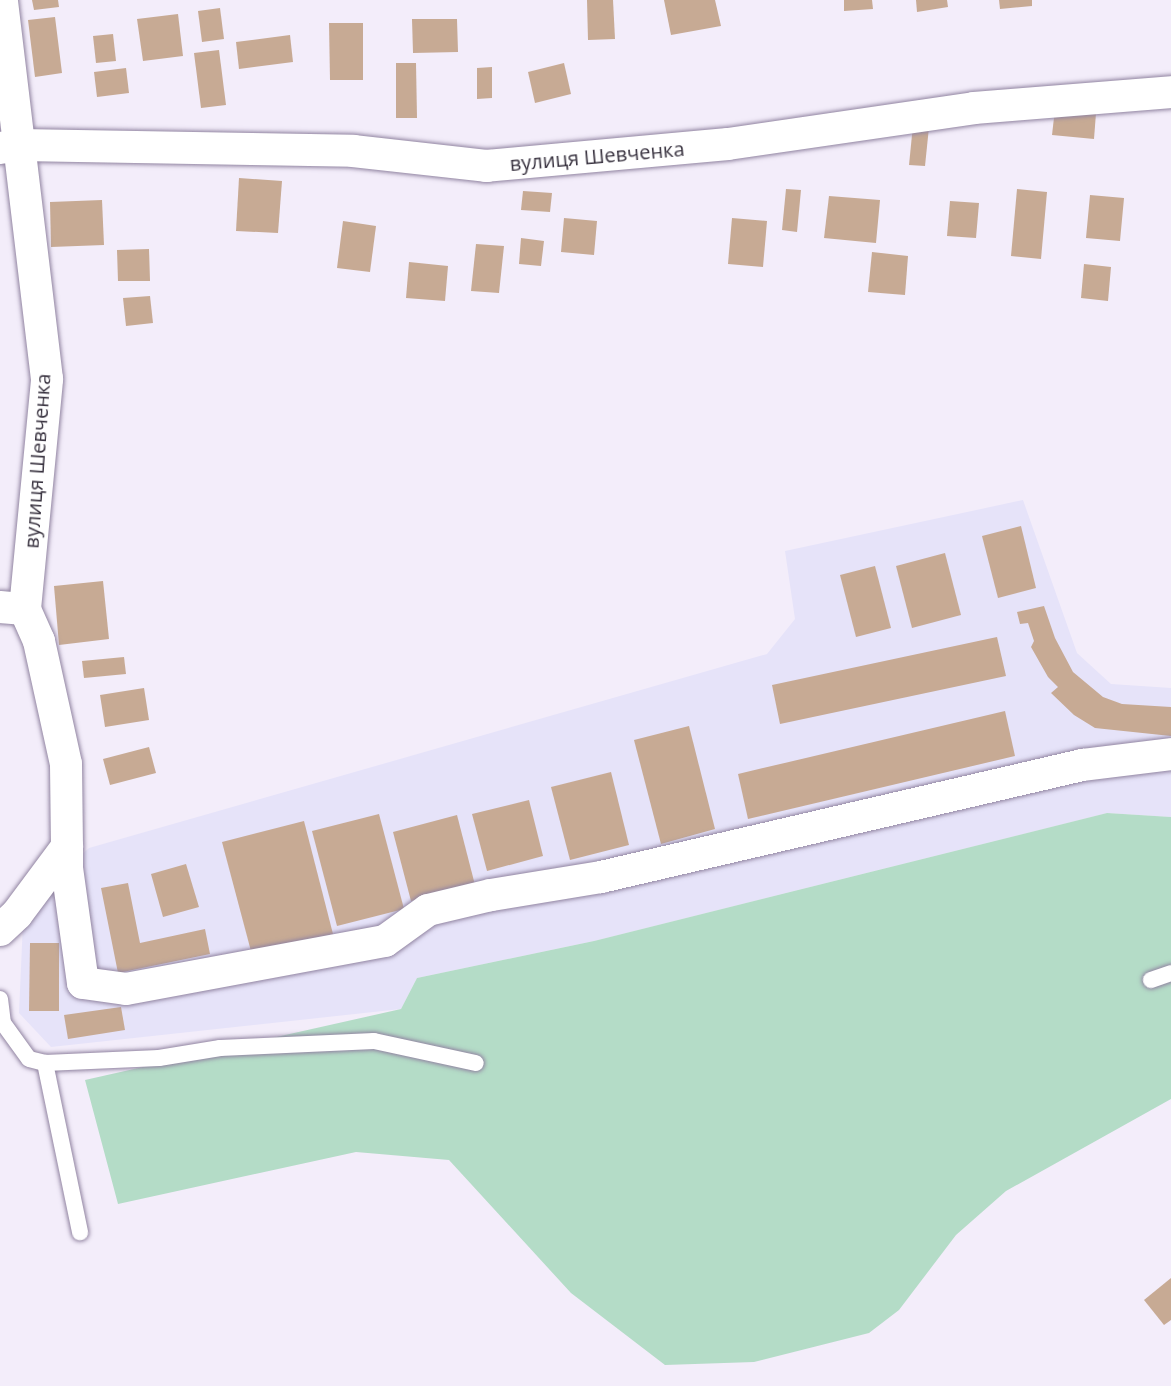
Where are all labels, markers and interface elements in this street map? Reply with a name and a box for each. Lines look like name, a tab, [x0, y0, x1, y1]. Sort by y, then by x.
street label: вулиця Шевченка	[509, 136, 685, 176]
street label: вулиця Шевченка	[19, 373, 55, 549]

